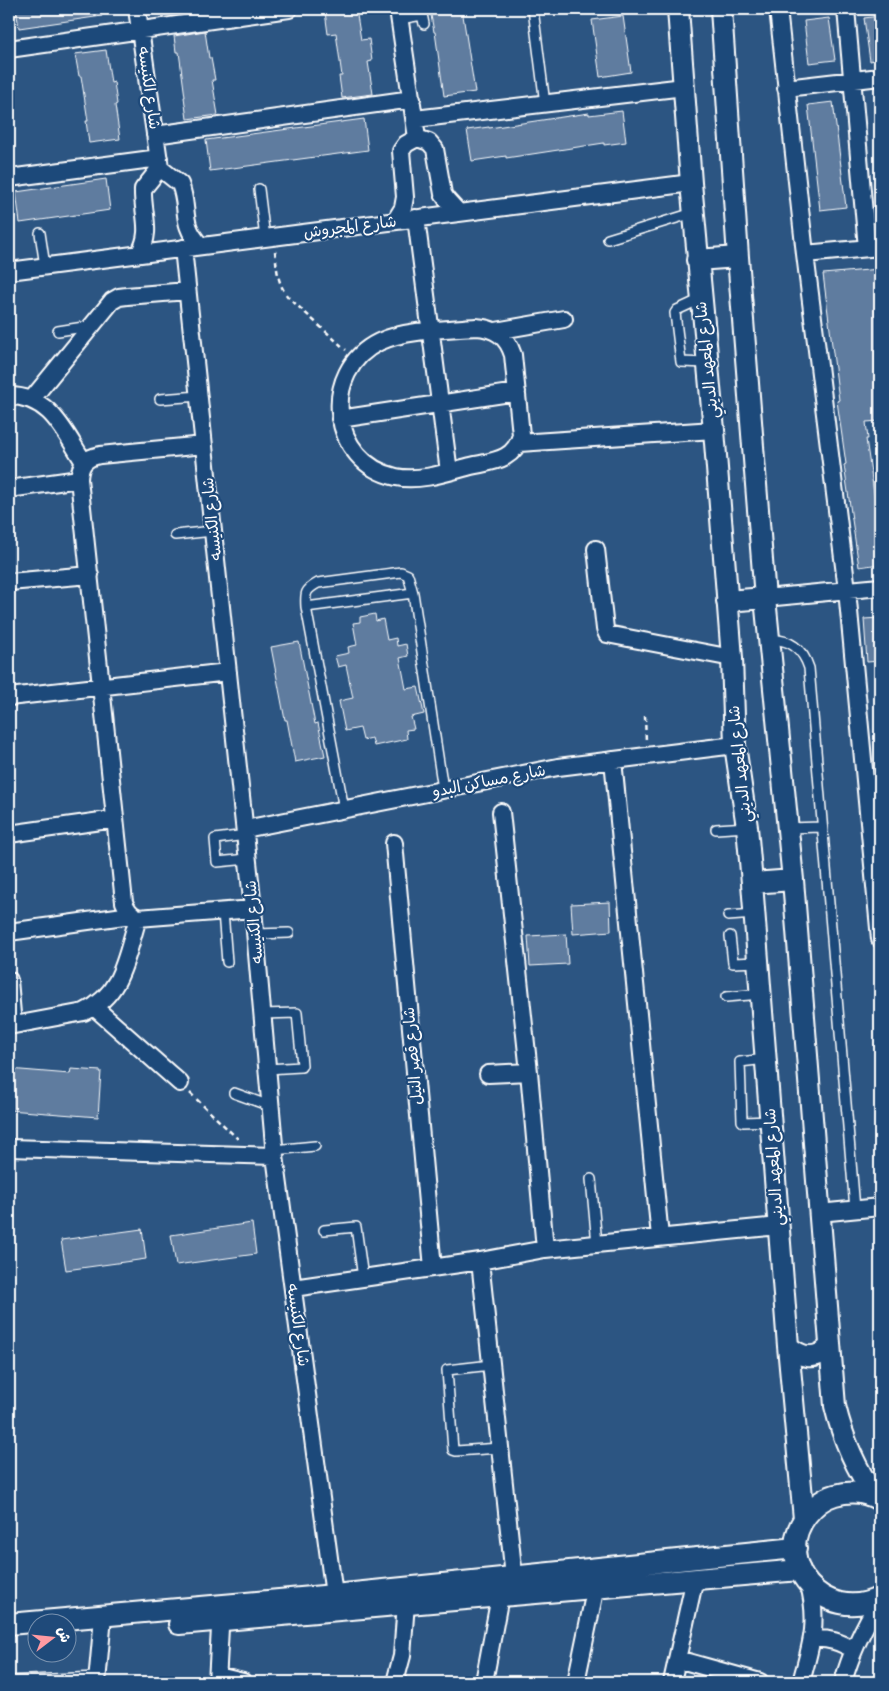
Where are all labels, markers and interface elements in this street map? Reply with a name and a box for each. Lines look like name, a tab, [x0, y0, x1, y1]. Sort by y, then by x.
street label: شارع الكنيسه	[132, 45, 165, 131]
street label: شارع المجروش	[302, 211, 398, 244]
street label: شارع المعهد الديني	[691, 300, 727, 420]
street label: شارع الكنيسه	[198, 476, 227, 562]
street label: شارع المعهد الديني	[724, 704, 760, 824]
street label: شارع مساكن البدو	[430, 760, 548, 803]
street label: شارع الكنيسه	[240, 879, 269, 964]
street label: شارع قصر النيل	[399, 1006, 428, 1106]
street label: شارع المعهد الديني	[760, 1107, 792, 1226]
street label: شارع الكنيسه	[281, 1282, 314, 1368]
north arrow	[28, 1614, 78, 1664]
text: ش	[54, 1625, 74, 1644]

